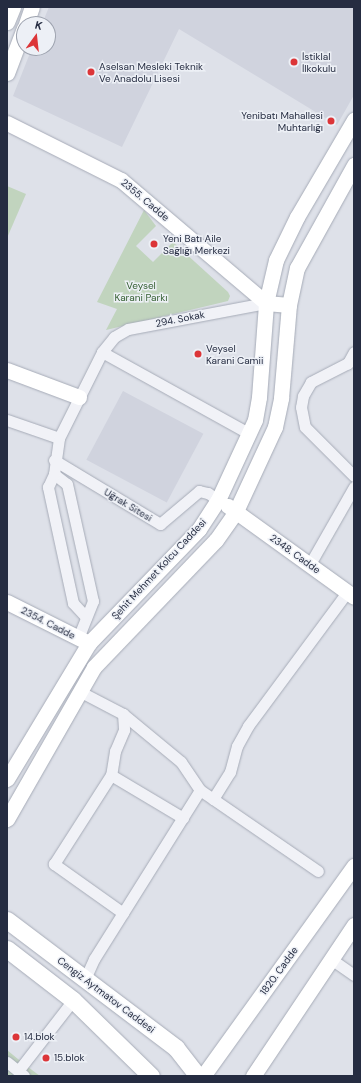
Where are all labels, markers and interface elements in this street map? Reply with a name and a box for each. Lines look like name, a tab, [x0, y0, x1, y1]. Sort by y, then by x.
north arrow	[16, 16, 56, 56]
text: K	[34, 18, 44, 33]
place label: İstiklal İlkokulu	[302, 50, 336, 74]
marker: İstiklal İlkokulu	[289, 57, 299, 67]
place label: Aselsan Mesleki Teknik Ve Anadolu Lisesi	[99, 60, 203, 84]
marker: Aselsan Mesleki Teknik Ve Anadolu Lisesi	[86, 67, 96, 77]
place label: Yenibatı Mahallesi Muhtarlığı	[241, 109, 323, 132]
marker: Yenibatı Mahallesi Muhtarlığı	[326, 116, 336, 126]
street label: 2355. Cadde	[118, 176, 172, 224]
place label: Yeni Batı Aile Sağlığı Merkezi	[163, 232, 230, 256]
marker: Yeni Batı Aile Sağlığı Merkezi	[148, 238, 160, 250]
park label: Veysel Karani Parkı	[115, 279, 167, 302]
street label: 294. Sokak	[154, 308, 206, 330]
place label: Veysel Karani Camii	[206, 342, 263, 366]
marker: Veysel Karani Camii	[193, 349, 203, 359]
street label: Uğrak Sitesi	[102, 486, 154, 524]
street label: Şehit Mehmet Kolcu Caddesi	[109, 516, 209, 622]
street label: 2348. Cadde	[267, 532, 323, 576]
street label: 2354. Cadde	[19, 604, 77, 642]
street label: 1820. Cadde	[258, 945, 300, 997]
street label: Cengiz Aytmatov Caddesi	[55, 954, 157, 1036]
place label: 14.blok	[24, 1031, 55, 1043]
marker: 14.blok	[11, 1032, 21, 1042]
place label: 15.blok	[54, 1052, 85, 1064]
marker: 15.blok	[41, 1053, 51, 1063]

